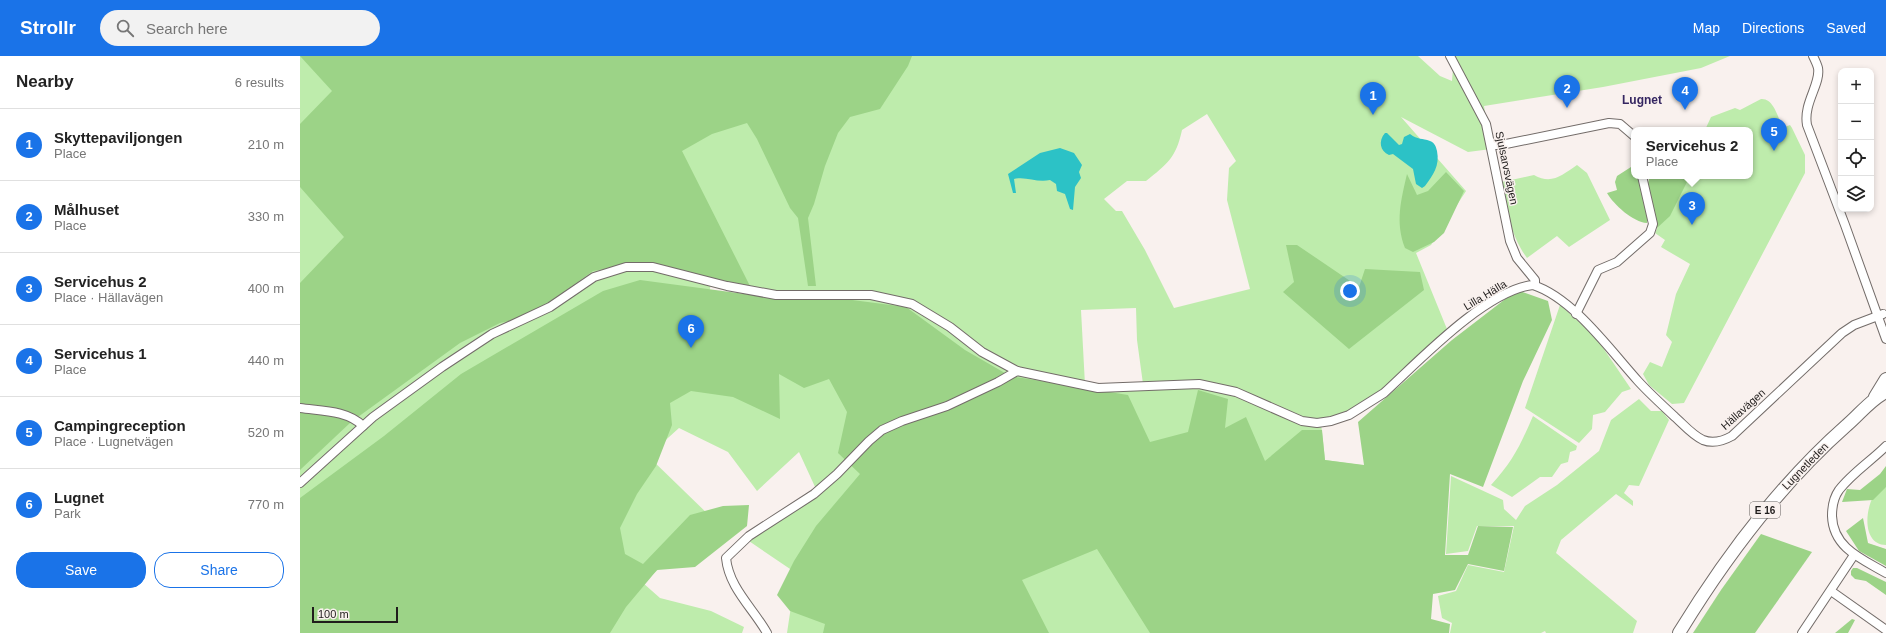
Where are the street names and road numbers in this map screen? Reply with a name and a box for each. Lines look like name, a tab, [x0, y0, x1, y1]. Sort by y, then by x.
street label: Sjulsarvsvägen	[1493, 130, 1521, 206]
street label: Lilla Hälla	[1461, 277, 1509, 312]
street label: Hällavägen	[1719, 386, 1767, 432]
street label: Lugnetleden	[1780, 440, 1830, 492]
road number: E 16	[1750, 502, 1780, 518]

